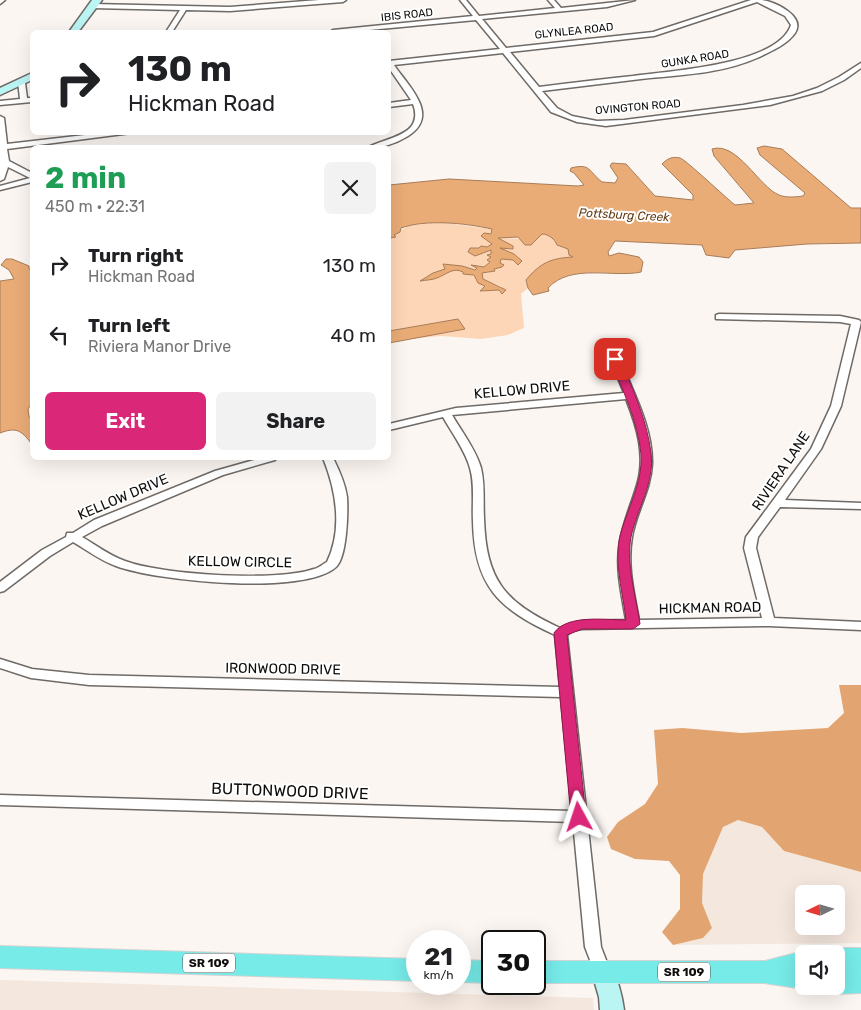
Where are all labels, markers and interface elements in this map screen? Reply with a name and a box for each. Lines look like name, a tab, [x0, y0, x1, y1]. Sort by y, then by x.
street label: IBIS ROAD	[380, 6, 434, 24]
street label: GLYNLEA ROAD	[534, 20, 614, 42]
street label: GUNKA ROAD	[660, 47, 730, 71]
text: 130 m	[128, 48, 232, 90]
icon: right	[45, 50, 110, 115]
text: Hickman Road	[128, 90, 275, 117]
street label: OVINGTON ROAD	[595, 97, 681, 117]
text: 2 min	[45, 160, 126, 196]
button: close	[324, 162, 376, 214]
text: 450 m · 22:31	[45, 197, 145, 216]
water label: Pottsburg Creek	[578, 206, 671, 224]
text: Turn right	[88, 244, 183, 267]
icon: right	[45, 251, 73, 279]
text: 130 m	[323, 254, 376, 277]
text: Hickman Road	[88, 267, 195, 286]
text: Turn left	[88, 314, 170, 337]
icon: left	[45, 321, 73, 349]
text: 40 m	[331, 324, 376, 347]
text: Riviera Manor Drive	[88, 337, 231, 356]
pin	[594, 338, 636, 380]
icon: arrive	[601, 345, 629, 373]
street label: KELLOW DRIVE	[473, 377, 571, 403]
button: Exit	[45, 392, 206, 450]
button: Share	[216, 392, 376, 450]
street label: RIVIERA LANE	[748, 428, 814, 514]
street label: KELLOW DRIVE	[75, 470, 171, 524]
street label: KELLOW CIRCLE	[188, 553, 292, 571]
street label: HICKMAN ROAD	[659, 599, 761, 617]
street label: IRONWOOD DRIVE	[225, 659, 341, 679]
street label: BUTTONWOOD DRIVE	[211, 779, 369, 803]
position arrow	[552, 790, 604, 842]
north arrow	[795, 885, 845, 935]
map controls	[795, 885, 845, 995]
speed limit sign: 30	[481, 930, 546, 995]
text: 21	[424, 942, 453, 971]
button: sound	[795, 945, 845, 995]
road number: SR 109	[183, 954, 235, 972]
road number: SR 109	[658, 962, 710, 982]
text: km/h	[424, 968, 453, 982]

